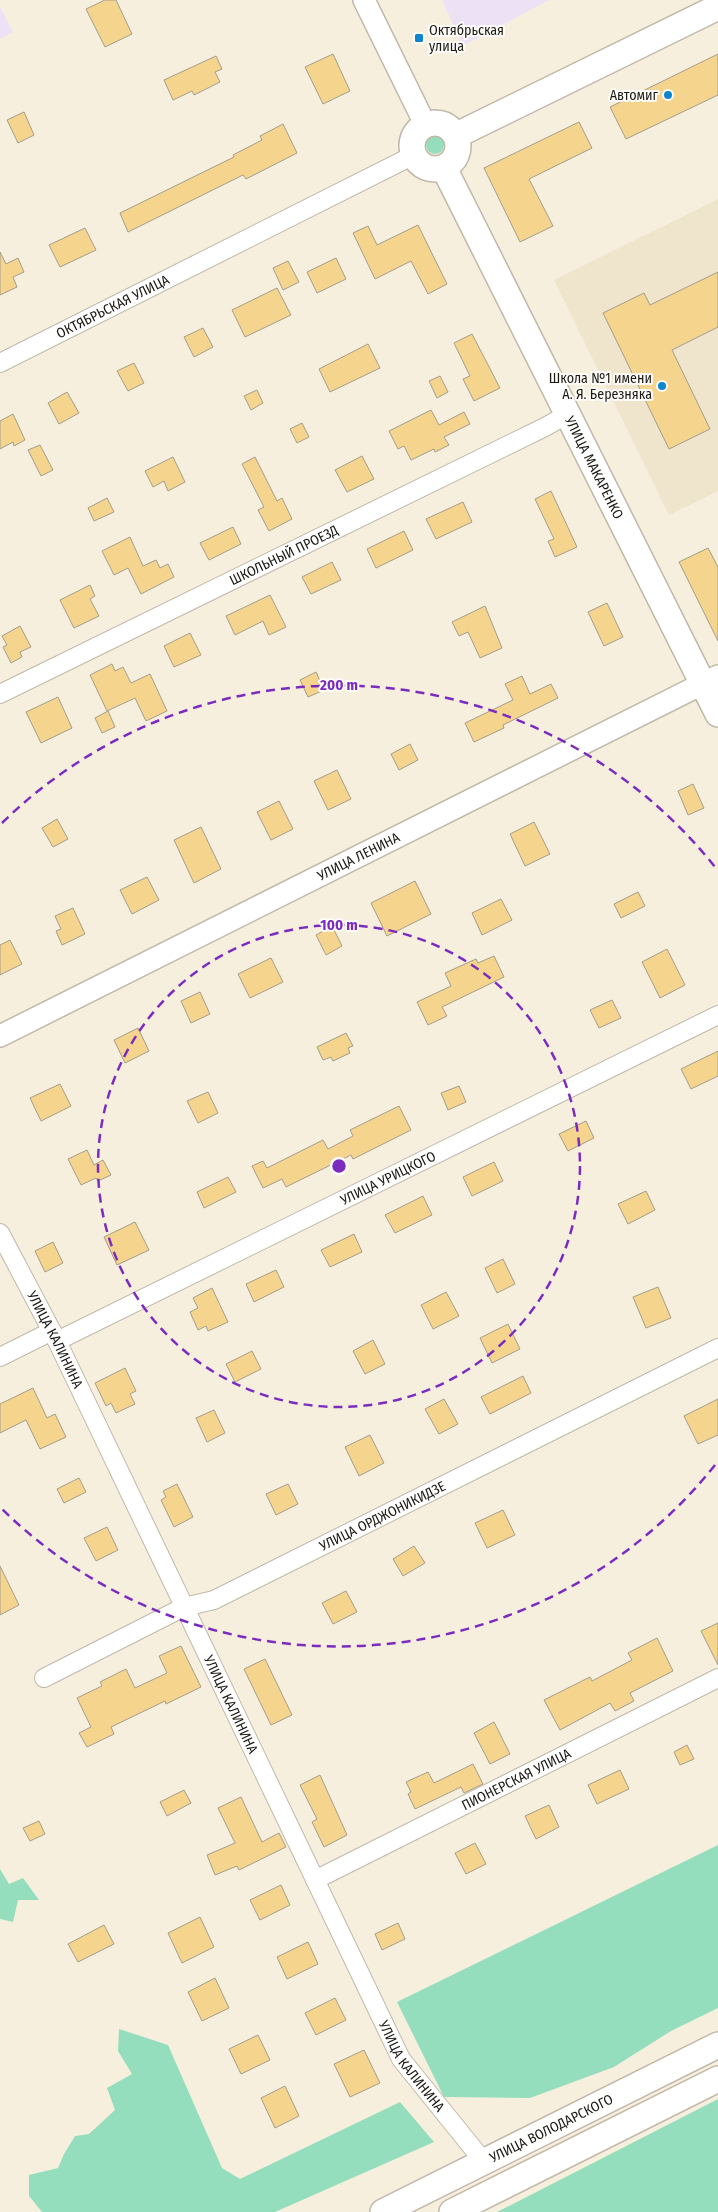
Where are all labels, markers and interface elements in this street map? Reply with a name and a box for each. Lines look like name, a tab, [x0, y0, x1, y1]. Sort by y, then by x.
place label: Октябрьская улица	[429, 22, 504, 55]
marker: Октябрьская улица	[413, 32, 425, 44]
place label: Автомиг	[610, 87, 659, 104]
marker: Автомиг	[662, 89, 674, 101]
street label: ОКТЯБРЬСКАЯ УЛИЦА	[53, 271, 172, 342]
place label: Школа №1 имени А. Я. Березняка	[549, 370, 652, 403]
marker: Школа №1 имени А. Я. Березняка	[656, 380, 668, 392]
street label: УЛИЦА МАКАРЕНКО	[561, 412, 627, 522]
street label: ШКОЛЬНЫЙ ПРОЕЗД	[227, 521, 341, 589]
text: 200 m	[319, 676, 358, 694]
street label: УЛИЦА ЛЕНИНА	[314, 828, 403, 884]
text: 100 m	[320, 916, 358, 934]
street label: УЛИЦА УРИЦКОГО	[337, 1147, 439, 1209]
centre of rings	[330, 1157, 348, 1175]
street label: УЛИЦА КАЛИНИНА	[23, 1287, 87, 1391]
street label: УЛИЦА ОРДЖОНИКИДЗЕ	[316, 1477, 449, 1555]
street label: УЛИЦА КАЛИНИНА	[200, 1652, 262, 1757]
street label: ПИОНЕРСКАЯ УЛИЦА	[459, 1744, 574, 1814]
street label: УЛИЦА КАЛИНИНА	[375, 2017, 449, 2116]
street label: УЛИЦА ВОЛОДАРСКОГО	[486, 2090, 616, 2166]

